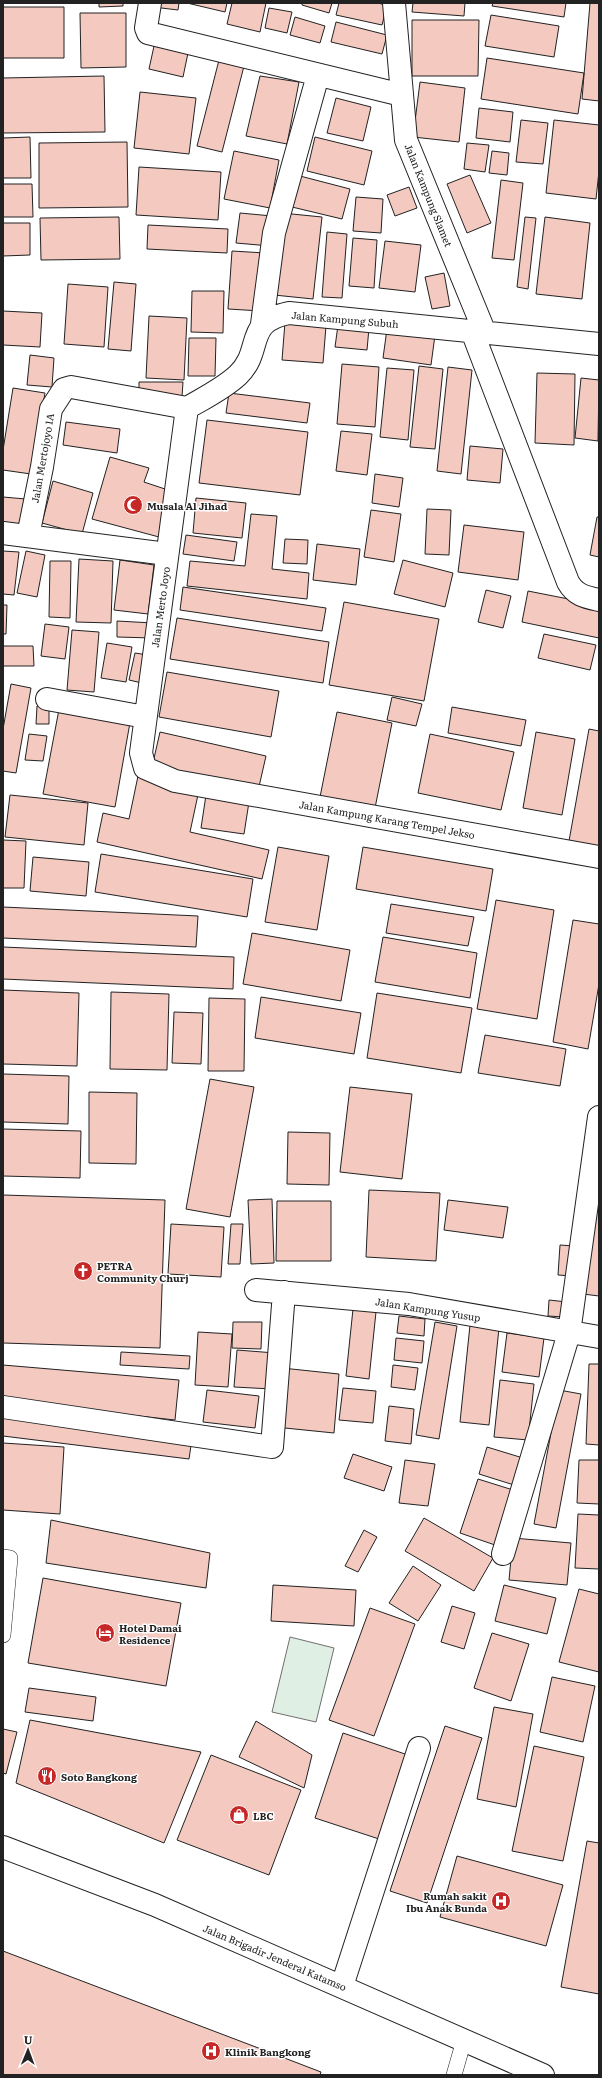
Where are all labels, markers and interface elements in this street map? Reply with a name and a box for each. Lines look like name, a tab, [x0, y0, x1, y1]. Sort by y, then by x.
street label: Jalan Kampung Slamet	[401, 141, 457, 249]
street label: Jalan Kampung Subuh	[291, 307, 400, 331]
street label: Jalan Mertojoyo 1A	[27, 411, 57, 504]
mosque icon: Musala Al Jihad	[122, 494, 144, 516]
place label: Musala Al Jihad	[147, 498, 228, 513]
street label: Jalan Merto Joyo	[147, 565, 173, 648]
street label: Jalan Kampung Karang Tempel Jekso	[298, 796, 476, 842]
place label: PETRA Community Churj	[97, 1258, 189, 1285]
church icon: PETRA Community Churj	[72, 1260, 94, 1282]
street label: Jalan Kampung Yusup	[374, 1293, 482, 1325]
place label: Hotel Damai Residence	[119, 1620, 182, 1647]
hotel icon: Hotel Damai Residence	[94, 1622, 116, 1644]
restaurant icon: Soto Bangkong	[36, 1765, 58, 1787]
place label: Soto Bangkong	[61, 1769, 138, 1784]
shop icon: LBC	[228, 1804, 250, 1826]
place label: LBC	[253, 1808, 274, 1823]
place label: Rumah sakit Ibu Anak Bunda	[406, 1888, 488, 1915]
hospital icon: Rumah sakit Ibu Anak Bunda	[490, 1890, 512, 1912]
street label: Jalan Brigadir Jenderal Katamso	[201, 1920, 349, 1994]
north arrow	[8, 2030, 48, 2070]
text: U	[24, 2031, 33, 2047]
hospital icon: Klinik Bangkong	[200, 2040, 222, 2062]
place label: Klinik Bangkong	[225, 2044, 312, 2059]

